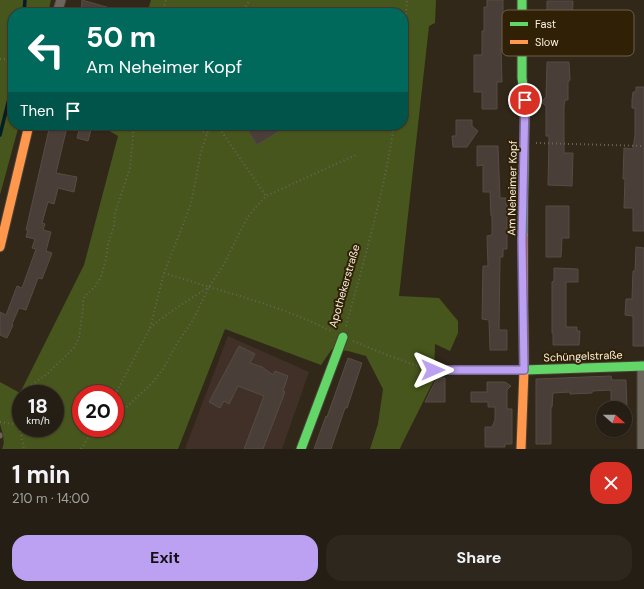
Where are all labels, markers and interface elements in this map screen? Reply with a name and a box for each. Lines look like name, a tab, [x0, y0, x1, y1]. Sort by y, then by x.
legend	[502, 10, 634, 56]
text: Fast	[535, 17, 556, 31]
text: 50 m	[86, 19, 156, 56]
icon: left	[20, 24, 72, 76]
text: Slow	[535, 35, 559, 49]
text: Am Neheimer Kopf	[86, 55, 242, 79]
pin	[508, 83, 542, 117]
icon: arrive	[514, 89, 536, 111]
icon: arrive	[62, 100, 84, 122]
text: Then	[20, 101, 54, 121]
street label: Am Neheimer Kopf	[504, 140, 520, 236]
street label: Apothekerstraße	[325, 243, 363, 329]
street label: Schüngelstraße	[543, 348, 623, 364]
position arrow	[412, 349, 454, 391]
speed limit sign: 20	[72, 385, 124, 437]
text: 18	[28, 393, 48, 419]
north arrow	[596, 401, 632, 437]
map controls	[596, 401, 632, 437]
text: km/h	[26, 414, 50, 427]
text: 1 min	[12, 459, 70, 490]
button: close	[590, 462, 632, 504]
text: 210 m · 14:00	[12, 490, 89, 507]
button: Exit	[12, 535, 318, 581]
button: Share	[326, 535, 632, 581]

